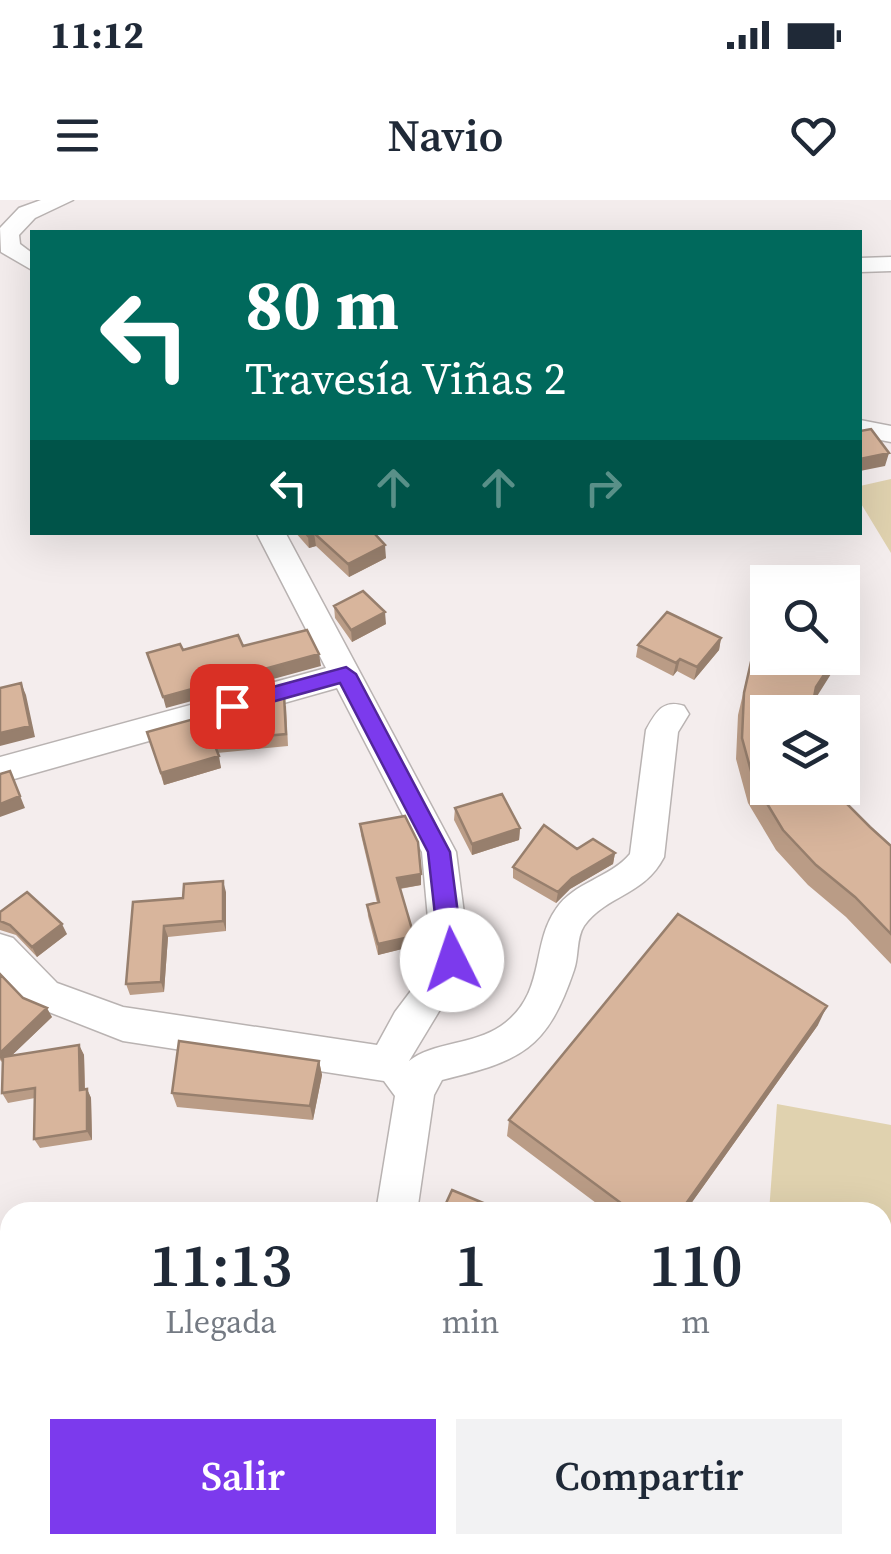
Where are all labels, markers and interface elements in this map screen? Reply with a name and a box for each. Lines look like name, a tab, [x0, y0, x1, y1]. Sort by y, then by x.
text: 11:12	[50, 9, 144, 61]
text: Navio	[387, 104, 504, 166]
icon: menu	[50, 108, 105, 163]
icon: heart	[786, 108, 841, 163]
text: 80 m	[245, 256, 399, 352]
icon: left	[80, 270, 210, 400]
text: Travesía Viñas 2	[245, 347, 566, 409]
icon: left	[261, 460, 316, 515]
icon: ahead	[366, 460, 421, 515]
icon: ahead	[471, 460, 526, 515]
icon: right	[576, 460, 631, 515]
map controls	[750, 565, 860, 805]
button: search	[750, 565, 860, 675]
pin	[190, 664, 275, 749]
icon: arrive	[205, 679, 260, 734]
button: layers	[750, 695, 860, 805]
position arrow	[400, 908, 504, 1012]
text: 11:13	[149, 1224, 292, 1306]
text: 1	[455, 1224, 486, 1306]
text: 110	[649, 1224, 743, 1306]
text: Llegada	[165, 1300, 276, 1344]
text: min	[442, 1300, 499, 1344]
text: m	[681, 1300, 710, 1344]
button: Salir	[50, 1419, 436, 1534]
button: Compartir	[456, 1419, 842, 1534]

